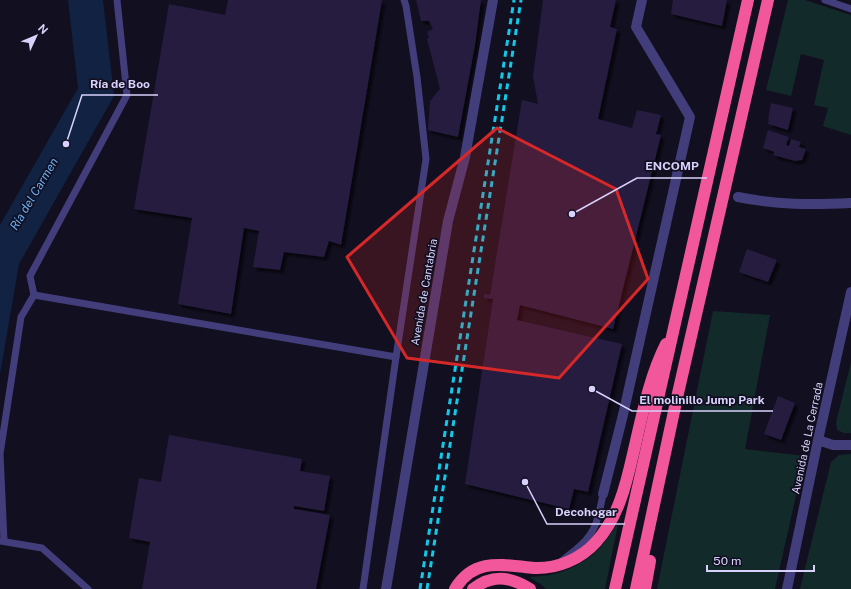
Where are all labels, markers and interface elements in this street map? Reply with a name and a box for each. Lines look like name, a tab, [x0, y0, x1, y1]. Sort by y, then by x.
north arrow	[16, 16, 56, 56]
text: N	[36, 22, 50, 36]
callout: Ría de Boo	[82, 71, 158, 95]
text: Ría de Boo	[90, 77, 150, 91]
callout: ENCOMP	[637, 154, 707, 178]
water label: Ría del Carmen	[7, 155, 61, 233]
text: ENCOMP	[645, 159, 699, 173]
street label: Avenida de Cantabria	[409, 238, 439, 346]
street label: Avenida de La Cerrada	[789, 381, 825, 495]
callout: El molinillo Jump Park	[632, 387, 773, 411]
text: El molinillo Jump Park	[639, 393, 765, 407]
callout: Decohogar	[547, 500, 625, 524]
text: Decohogar	[555, 505, 617, 519]
scale bar	[707, 547, 814, 573]
text: 50 m	[713, 554, 741, 568]

